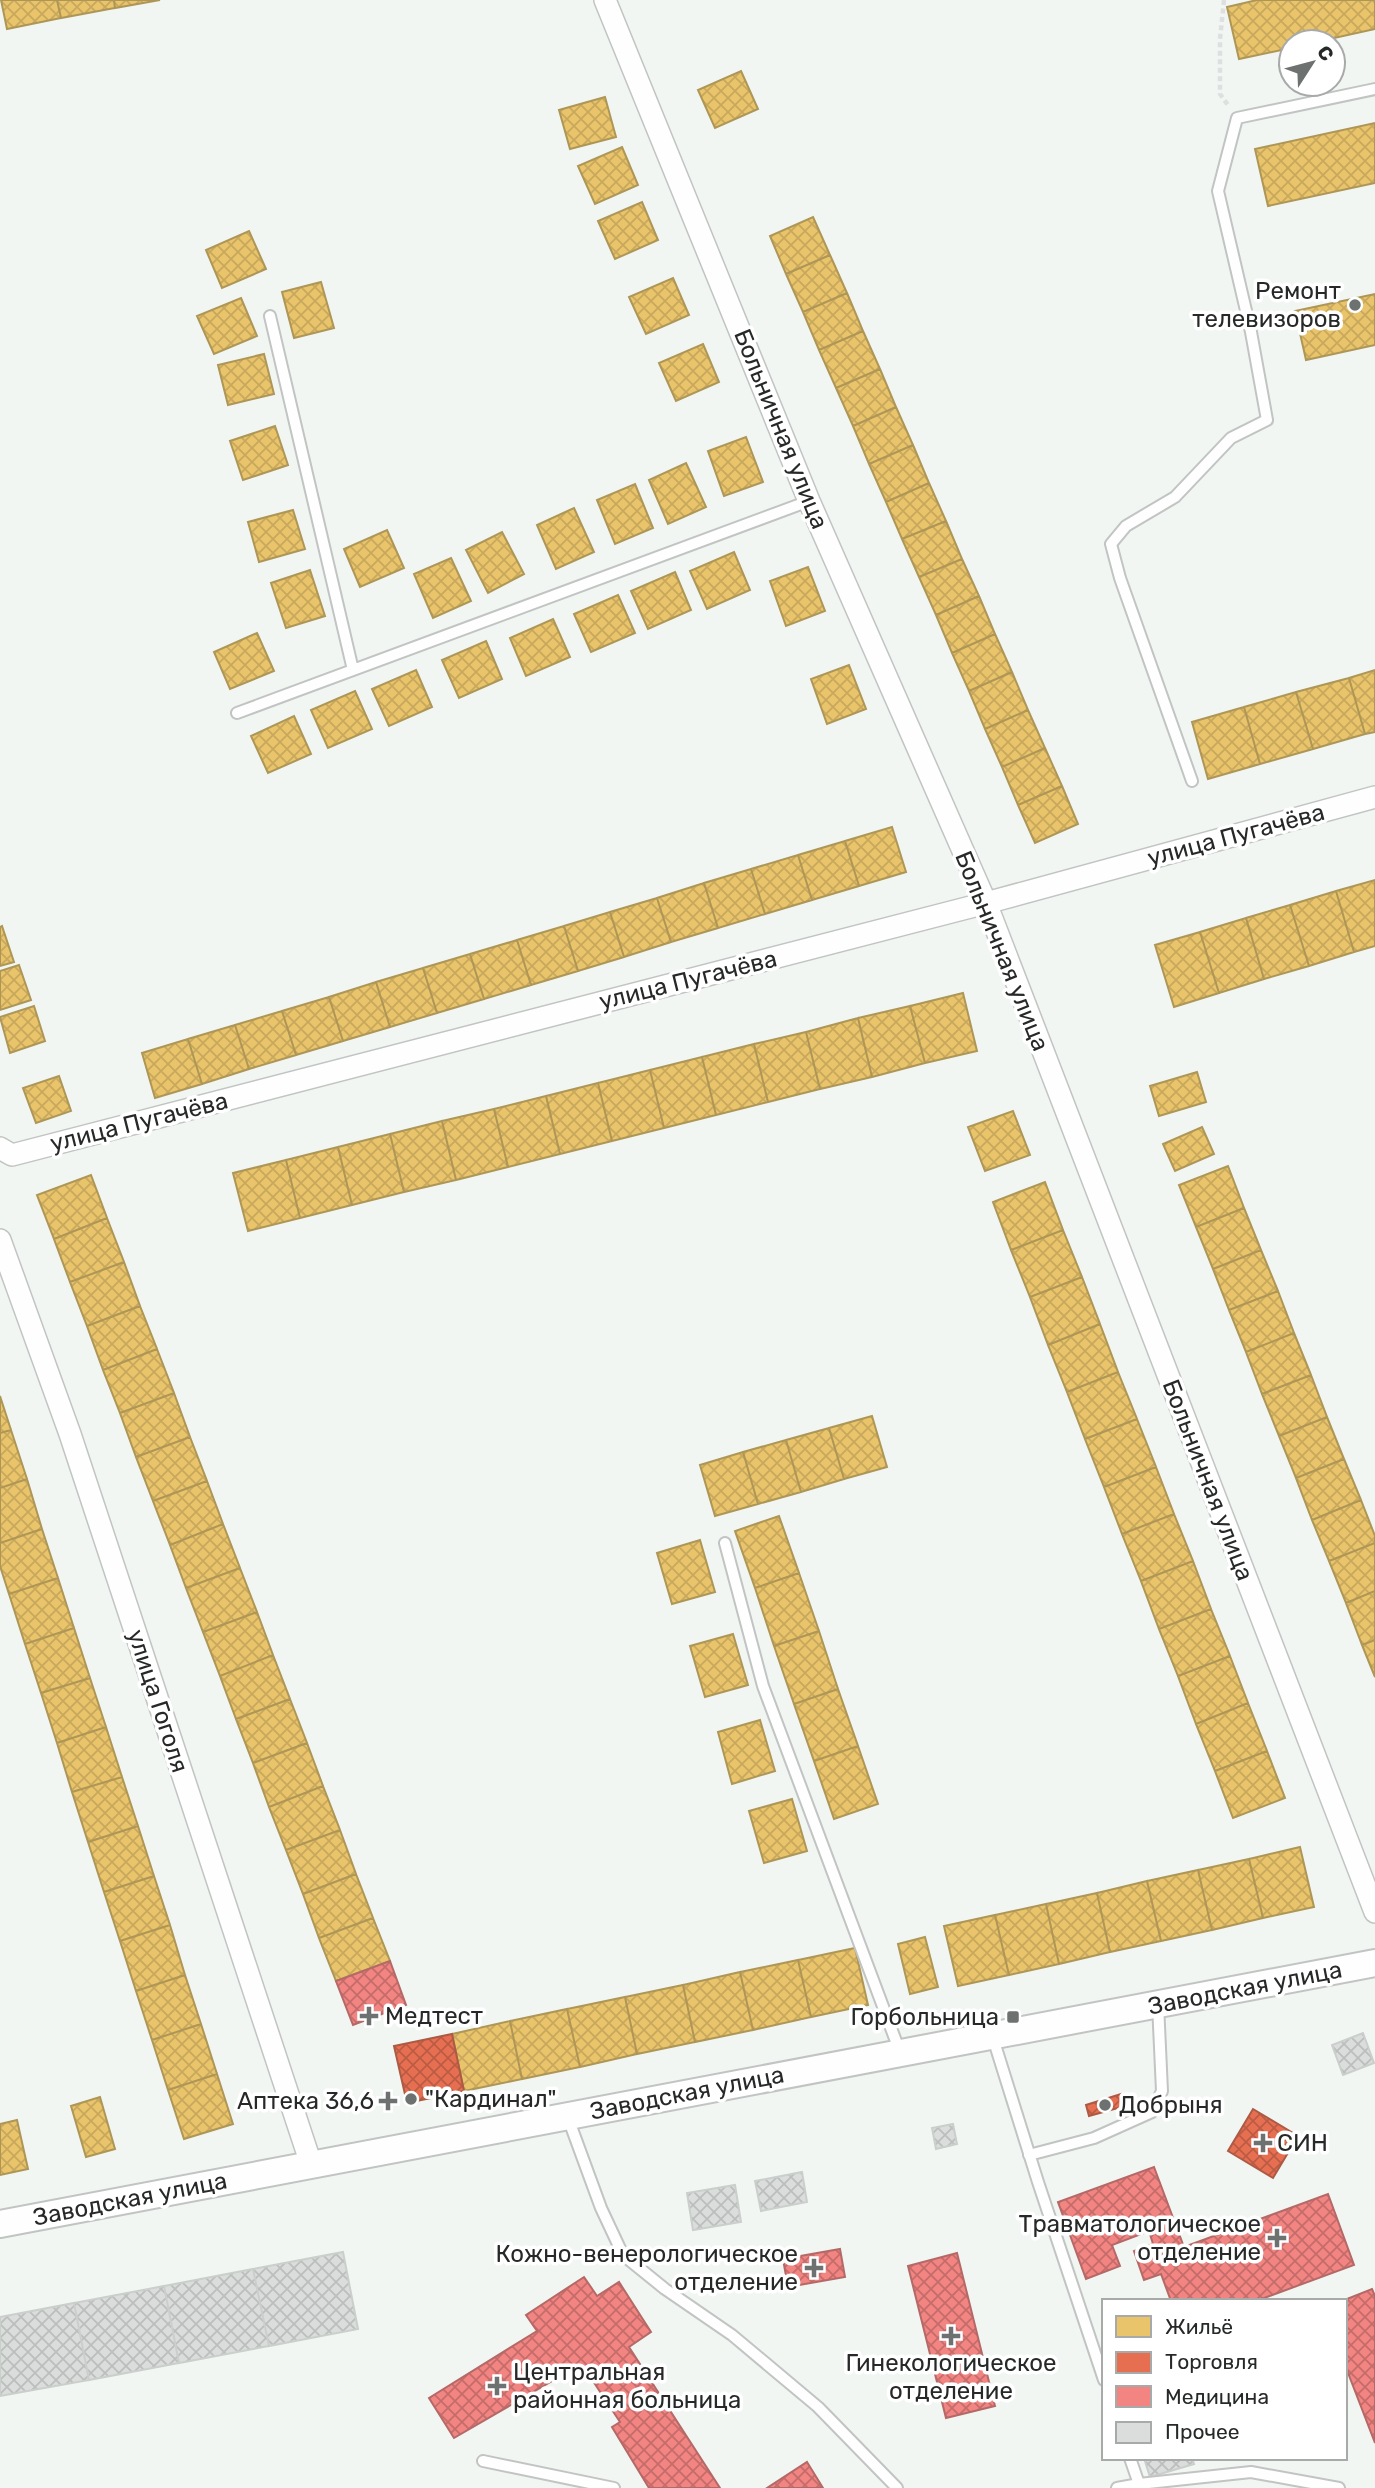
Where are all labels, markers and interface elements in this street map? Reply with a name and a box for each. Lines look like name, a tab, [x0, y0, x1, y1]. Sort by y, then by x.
north arrow	[1277, 28, 1347, 98]
text: С	[1312, 41, 1339, 65]
place label: Ремонт телевизоров	[1192, 277, 1341, 333]
marker: Ремонт телевизоров	[1347, 297, 1363, 313]
street label: Больничная улица	[728, 325, 834, 533]
street label: улица Пугачёва	[1144, 798, 1328, 872]
street label: Больничная улица	[949, 847, 1055, 1055]
street label: улица Пугачёва	[596, 944, 780, 1016]
street label: улица Пугачёва	[47, 1086, 231, 1158]
street label: Больничная улица	[1157, 1375, 1259, 1585]
street label: улица Гоголя	[122, 1626, 194, 1776]
street label: Заводская улица	[1146, 1955, 1344, 2021]
place label: Медтест	[385, 2002, 483, 2030]
place label: Горбольница	[851, 2003, 999, 2031]
marker: Медтест	[359, 2006, 379, 2026]
marker: Горбольница	[1005, 2009, 1021, 2025]
street label: Заводская улица	[588, 2060, 786, 2126]
place label: "Кардинал"	[425, 2085, 557, 2113]
place label: Аптека 36,6	[237, 2087, 374, 2115]
marker: "Кардинал"	[403, 2091, 419, 2107]
place label: Добрыня	[1119, 2091, 1223, 2119]
marker: Аптека 36,6	[380, 2093, 396, 2109]
marker: Добрыня	[1097, 2097, 1113, 2113]
place label: СИН	[1277, 2129, 1328, 2157]
marker: СИН	[1255, 2135, 1271, 2151]
street label: Заводская улица	[31, 2166, 229, 2232]
place label: Травматологическое отделение	[1019, 2210, 1261, 2266]
marker: Травматологическое отделение	[1267, 2228, 1287, 2248]
place label: Кожно-венерологическое отделение	[496, 2240, 798, 2296]
marker: Кожно-венерологическое отделение	[804, 2258, 824, 2278]
legend	[1102, 2299, 1347, 2460]
text: Жильё	[1165, 2314, 1233, 2339]
marker: Гинекологическое отделение	[941, 2326, 961, 2346]
place label: Гинекологическое отделение	[845, 2349, 1057, 2405]
text: Торговля	[1165, 2349, 1258, 2374]
place label: Центральная районная больница	[513, 2358, 741, 2414]
marker: Центральная районная больница	[487, 2376, 507, 2396]
text: Медицина	[1165, 2384, 1269, 2409]
text: Прочее	[1165, 2419, 1240, 2444]

